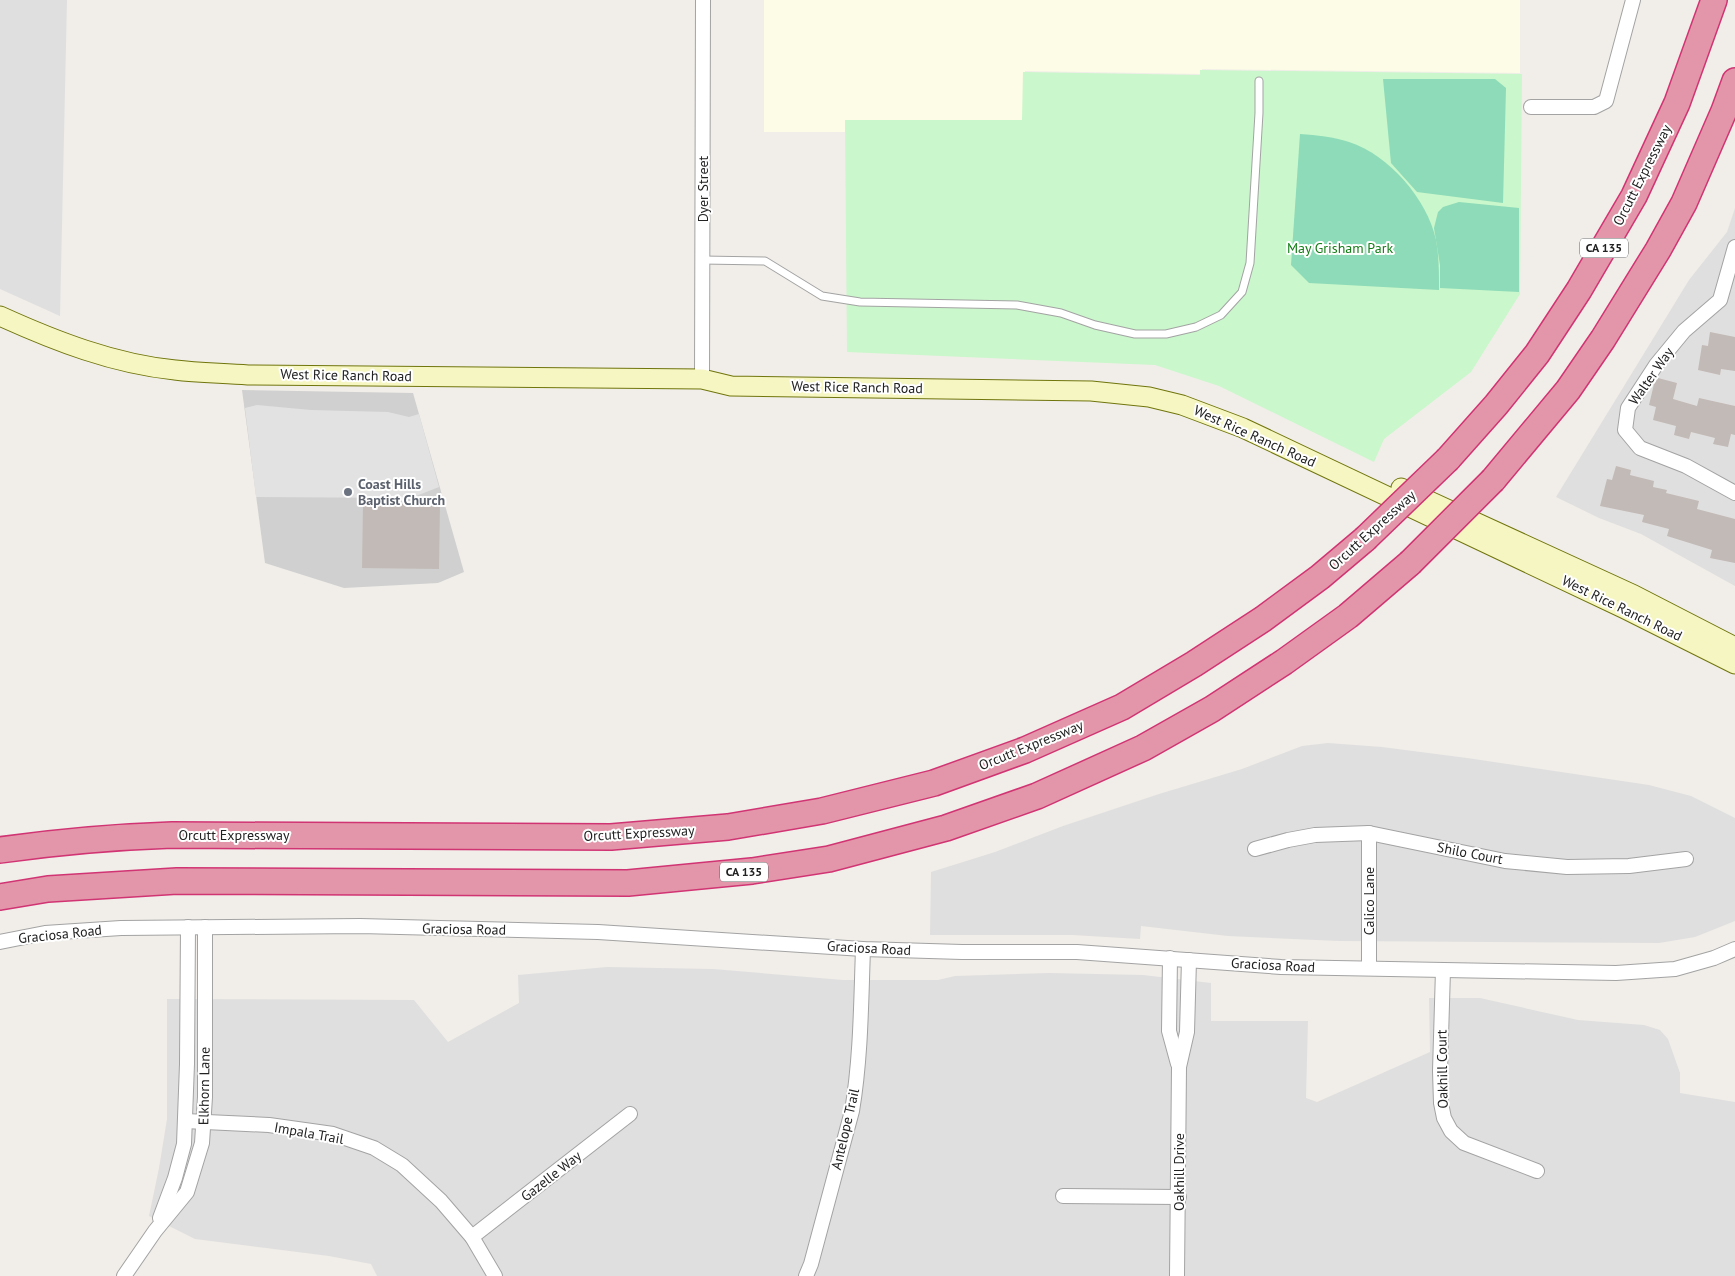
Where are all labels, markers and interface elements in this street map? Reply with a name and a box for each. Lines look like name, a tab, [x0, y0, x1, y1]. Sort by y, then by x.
street label: Orcutt Expressway	[1609, 121, 1675, 229]
street label: Dyer Street	[694, 155, 712, 222]
road number: CA 135	[1580, 238, 1628, 258]
park label: May Grisham Park	[1287, 239, 1393, 257]
street label: Walter Way	[1625, 343, 1678, 408]
street label: West Rice Ranch Road	[280, 365, 412, 385]
street label: West Rice Ranch Road	[791, 377, 923, 397]
street label: West Rice Ranch Road	[1191, 401, 1319, 471]
place label: Coast Hills Baptist Church	[358, 475, 445, 509]
marker: Coast Hills Baptist Church	[342, 486, 354, 498]
street label: Orcutt Expressway	[1325, 486, 1420, 574]
street label: West Rice Ranch Road	[1559, 571, 1685, 645]
street label: Orcutt Expressway	[976, 716, 1086, 774]
street label: Orcutt Expressway	[583, 821, 695, 845]
street label: Orcutt Expressway	[178, 826, 290, 844]
street label: Shilo Court	[1436, 838, 1505, 868]
road number: CA 135	[720, 862, 768, 882]
street label: Calico Lane	[1360, 867, 1378, 935]
street label: Graciosa Road	[422, 919, 506, 939]
street label: Graciosa Road	[17, 921, 103, 947]
street label: Graciosa Road	[827, 937, 911, 959]
street label: Graciosa Road	[1231, 954, 1315, 976]
street label: Oakhill Court	[1432, 1029, 1452, 1109]
street label: Elkhorn Lane	[194, 1047, 214, 1125]
street label: Antelope Trail	[827, 1087, 863, 1171]
street label: Impala Trail	[273, 1118, 345, 1148]
street label: Oakhill Drive	[1170, 1133, 1188, 1211]
street label: Gazelle Way	[517, 1146, 585, 1205]

